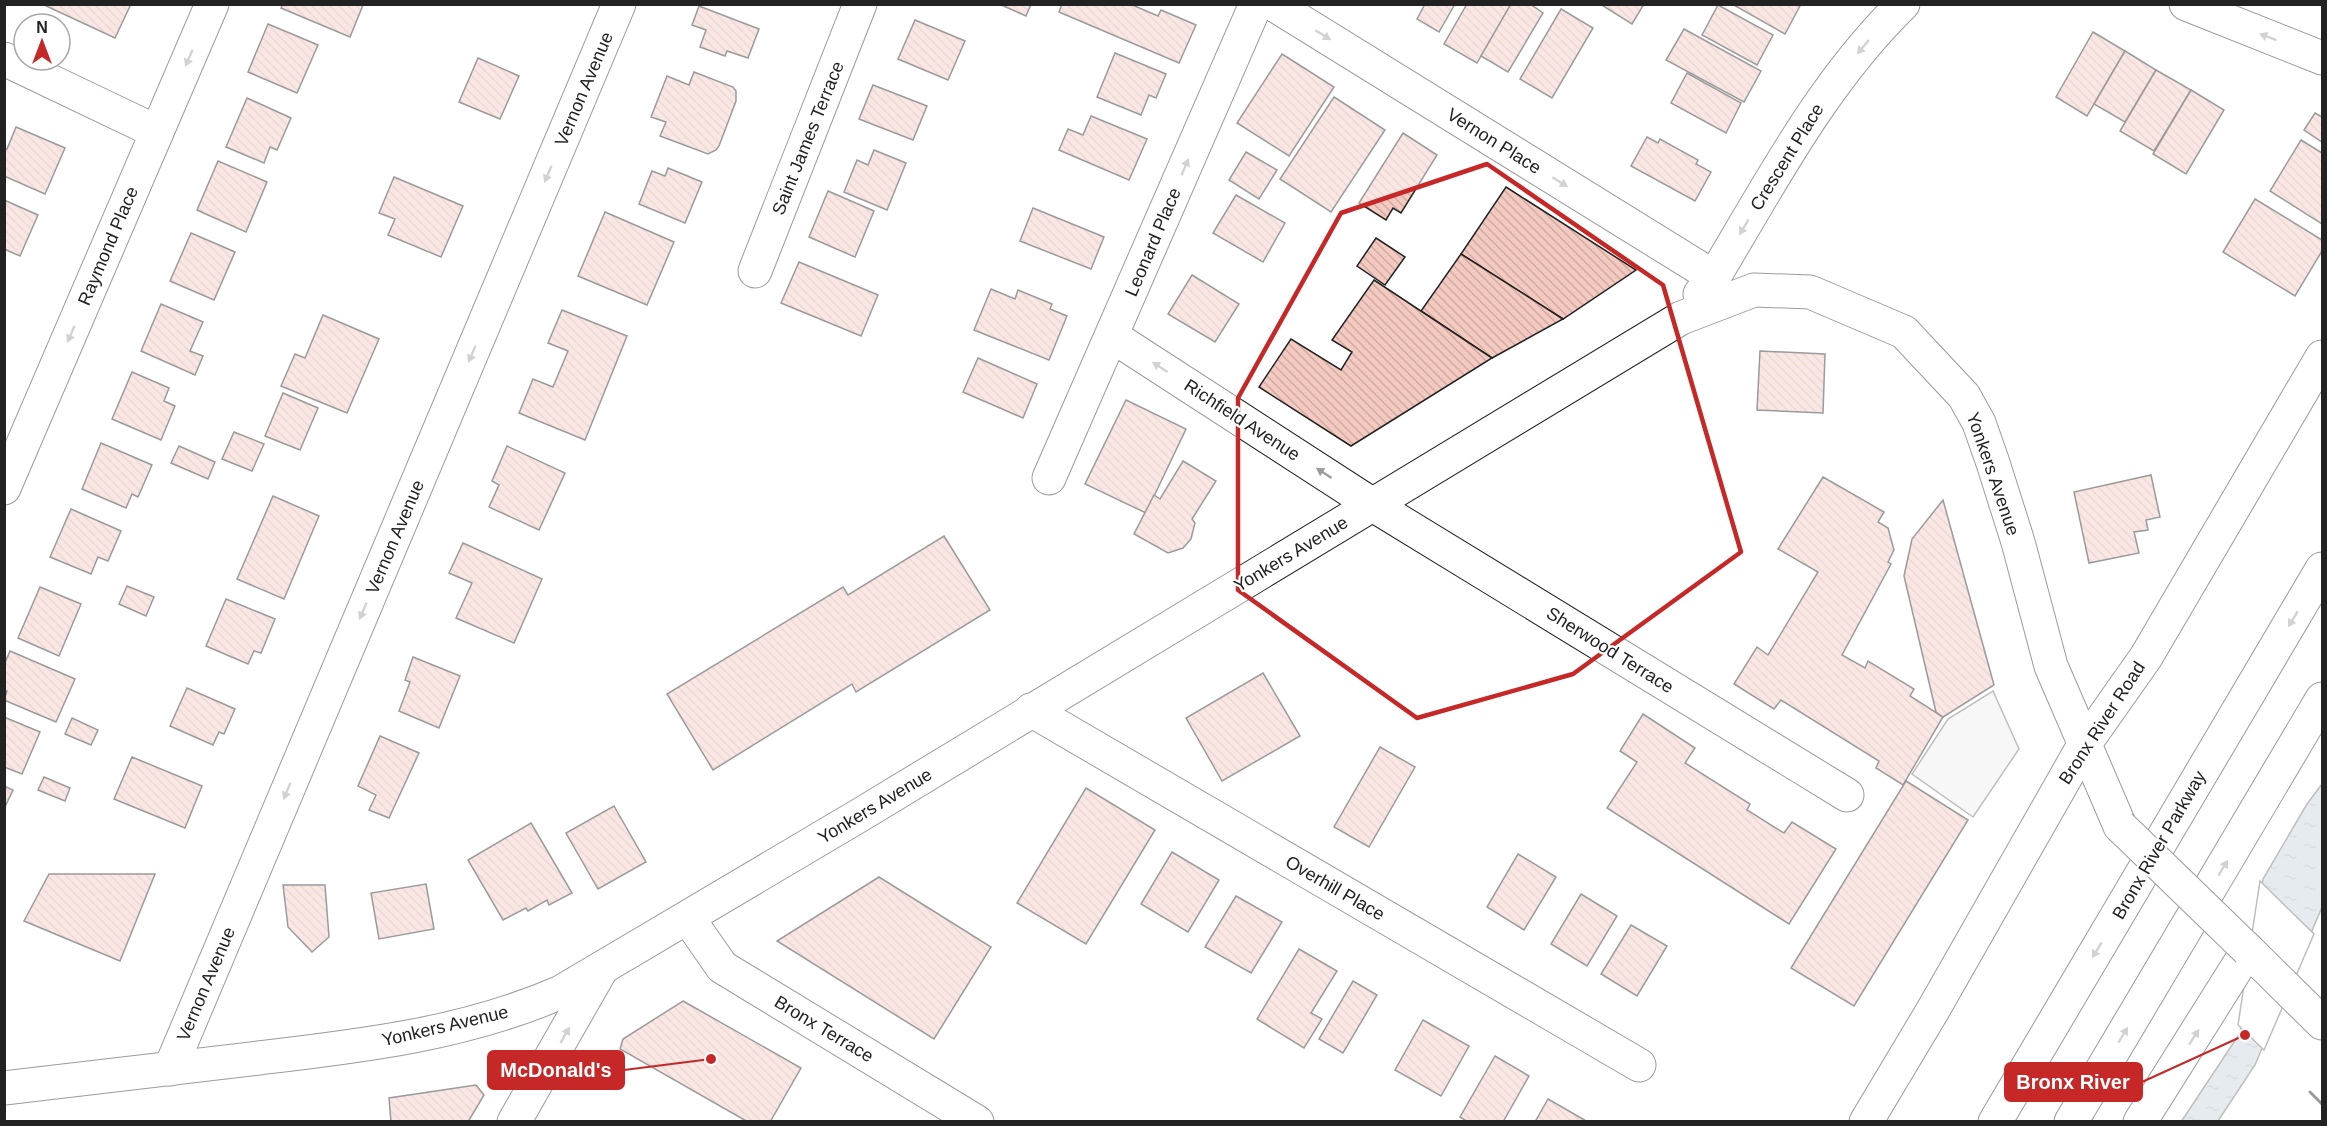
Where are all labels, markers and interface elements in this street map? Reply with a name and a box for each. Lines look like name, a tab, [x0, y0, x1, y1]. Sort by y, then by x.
north arrow	[12, 12, 72, 72]
text: N	[36, 19, 48, 36]
street label: Vernon Avenue	[551, 29, 617, 149]
one-way arrow	[1315, 30, 1331, 41]
one-way arrow	[2259, 32, 2277, 41]
one-way arrow	[1857, 39, 1870, 55]
one-way arrow	[184, 50, 194, 68]
street label: Saint James Terrace	[768, 58, 848, 218]
street label: Crescent Place	[1746, 100, 1828, 214]
street label: Vernon Place	[1443, 104, 1545, 178]
one-way arrow	[1181, 158, 1190, 176]
one-way arrow	[543, 166, 552, 183]
one-way arrow	[1552, 177, 1568, 188]
street label: Raymond Place	[74, 184, 142, 308]
street label: Leonard Place	[1121, 185, 1185, 299]
one-way arrow	[1739, 219, 1750, 235]
one-way arrow	[65, 325, 75, 343]
one-way arrow	[467, 345, 476, 363]
one-way arrow	[1152, 362, 1168, 373]
street label: Richfield Avenue	[1180, 375, 1304, 465]
street label: Yonkers Avenue	[1963, 410, 2023, 538]
one-way arrow	[1316, 468, 1332, 479]
street label: Vernon Avenue	[362, 477, 428, 597]
street label: Yonkers Avenue	[1231, 512, 1351, 596]
one-way arrow	[358, 602, 367, 620]
street label: Sherwood Terrace	[1543, 603, 1677, 697]
one-way arrow	[2287, 611, 2298, 627]
street label: Bronx River Road	[2055, 658, 2149, 788]
street label: Yonkers Avenue	[815, 764, 935, 848]
street label: Bronx River Parkway	[2108, 767, 2210, 923]
one-way arrow	[282, 782, 292, 800]
street label: Overhill Place	[1282, 852, 1388, 924]
one-way arrow	[2217, 860, 2228, 876]
street label: Vernon Avenue	[173, 924, 239, 1044]
one-way arrow	[2092, 942, 2102, 959]
street label: Bronx Terrace	[771, 992, 877, 1066]
street label: Yonkers Avenue	[380, 1002, 510, 1050]
one-way arrow	[559, 1027, 570, 1043]
one-way arrow	[2117, 1027, 2128, 1043]
one-way arrow	[2189, 1029, 2200, 1045]
callout: McDonald's	[488, 1051, 624, 1089]
text: McDonald's	[500, 1059, 612, 1081]
callout: Bronx River	[2005, 1063, 2142, 1101]
text: Bronx River	[2016, 1071, 2130, 1093]

